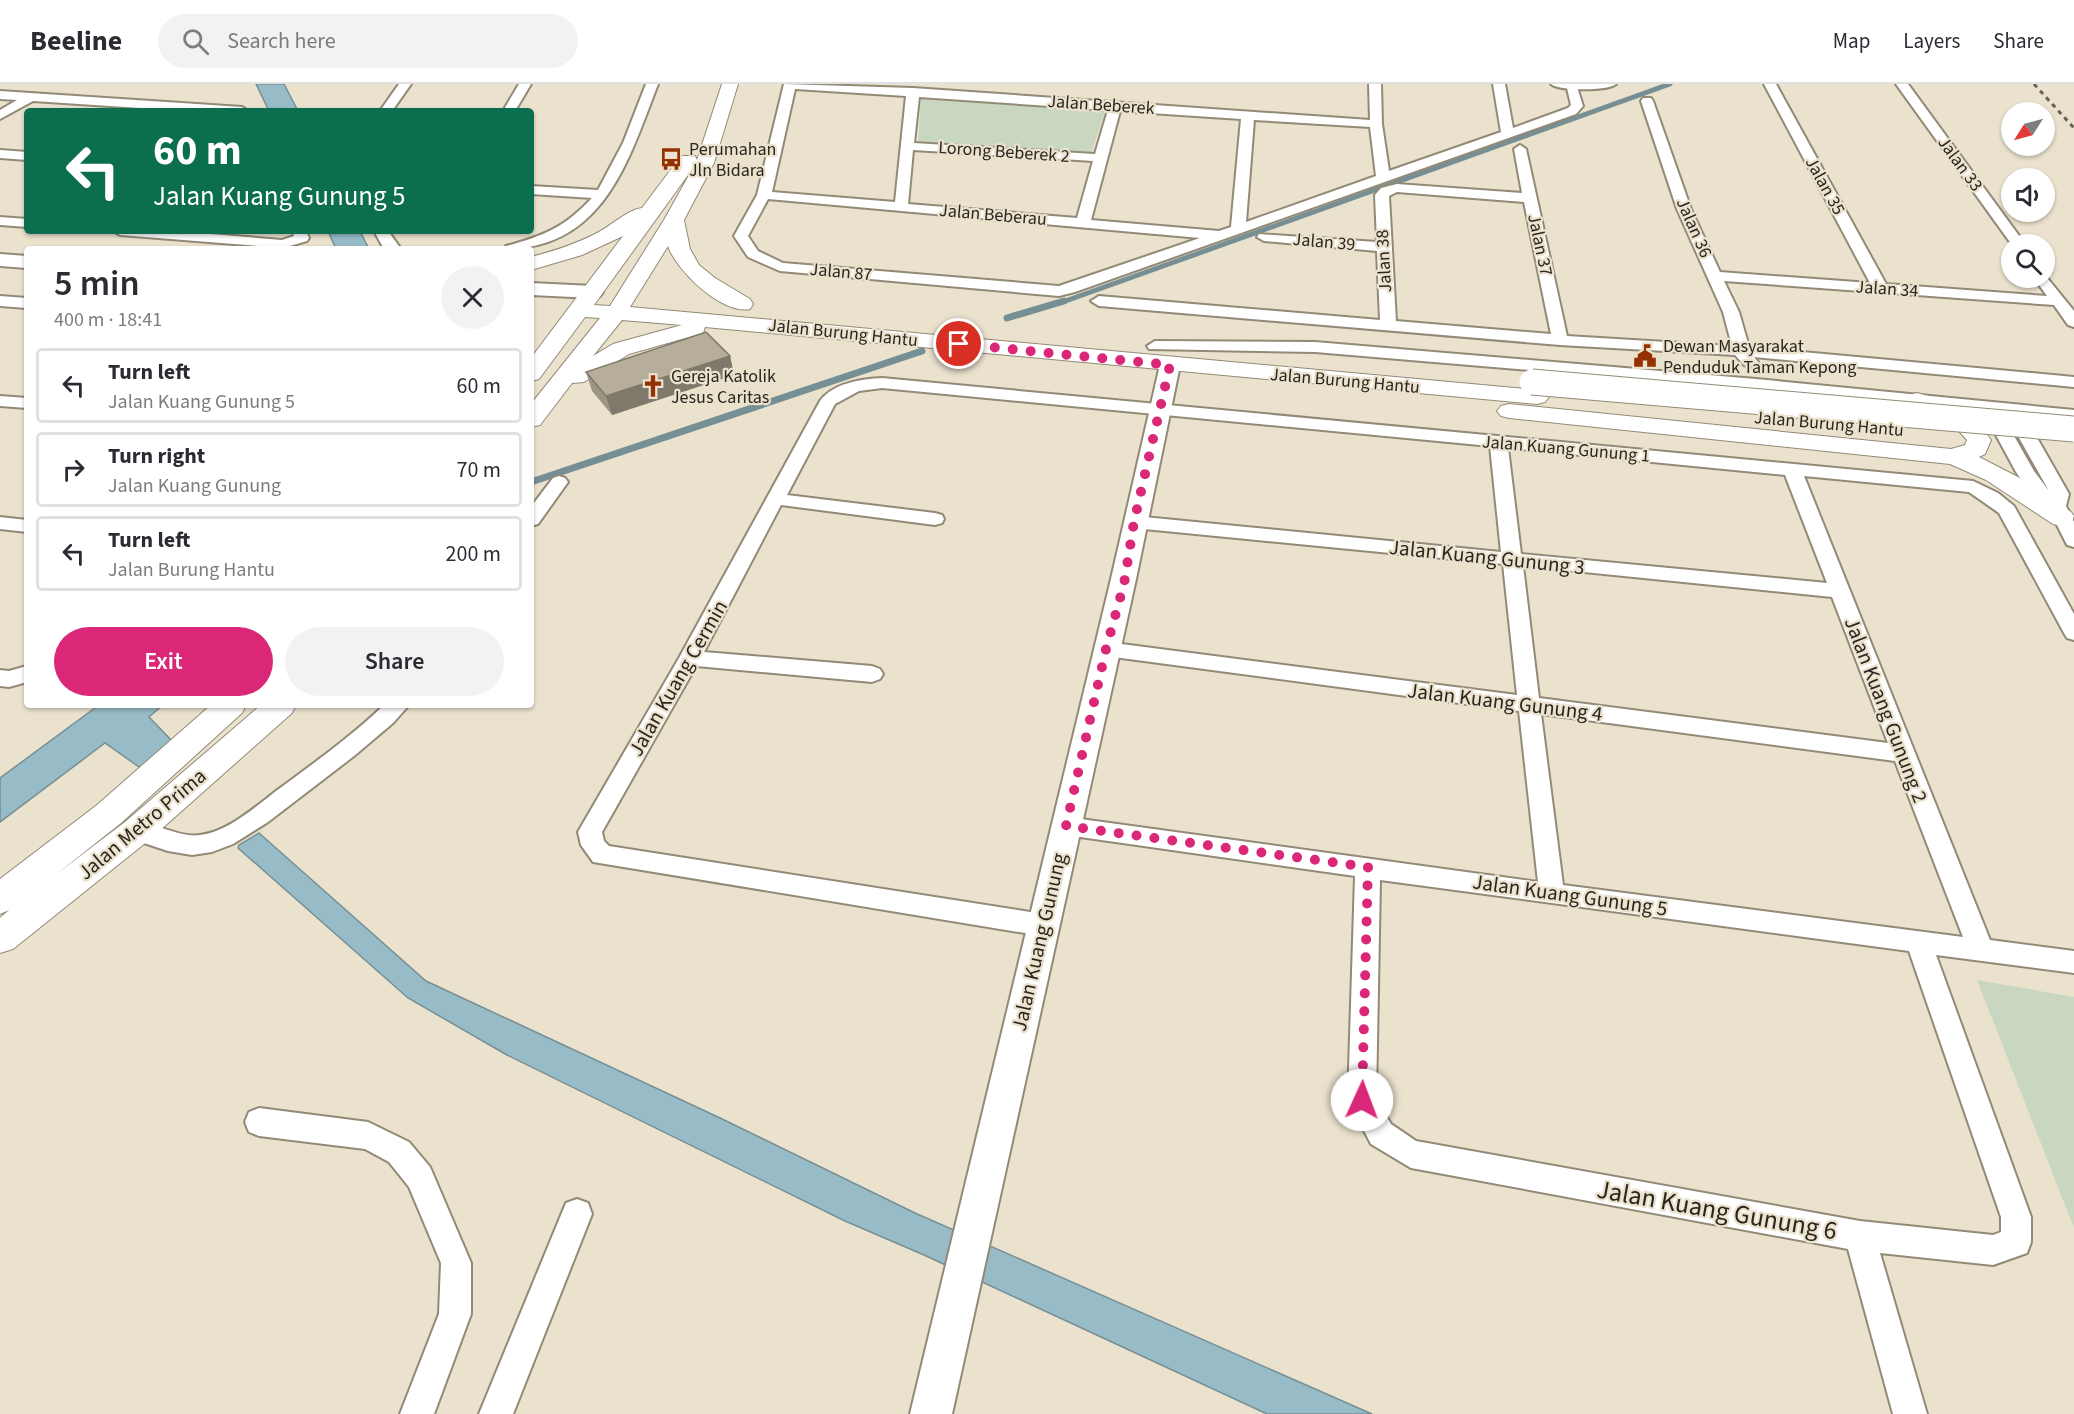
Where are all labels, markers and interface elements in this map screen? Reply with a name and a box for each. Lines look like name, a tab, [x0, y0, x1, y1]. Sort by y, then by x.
search box	[158, 14, 578, 68]
text: Beeline	[30, 21, 122, 61]
icon: search	[179, 25, 212, 58]
text: Search here	[227, 25, 336, 57]
text: Map	[1833, 26, 1870, 56]
text: Layers	[1903, 26, 1960, 56]
text: Share	[1993, 26, 2044, 56]
street label: Jalan Beberek	[1047, 89, 1155, 121]
north arrow	[2001, 102, 2055, 156]
map controls	[2001, 102, 2055, 288]
text: 60 m	[153, 121, 242, 181]
street label: Jalan 33	[1931, 131, 1989, 197]
icon: left	[54, 132, 132, 210]
street label: Lorong Beberek 2	[938, 135, 1070, 169]
place label: Perumahan Jln Bidara	[689, 137, 776, 183]
bus stop icon: Perumahan Jln Bidara	[658, 146, 684, 172]
street label: Jalan 35	[1799, 153, 1851, 220]
button: sound	[2001, 168, 2055, 222]
text: Jalan Kuang Gunung 5	[153, 177, 406, 216]
street label: Jalan 36	[1670, 194, 1718, 262]
street label: Jalan Beberau	[938, 198, 1048, 232]
street label: Jalan 37	[1521, 212, 1559, 278]
street label: Jalan 39	[1292, 227, 1356, 257]
street label: Jalan 38	[1370, 229, 1398, 293]
button: search	[2001, 234, 2055, 288]
street label: Jalan 87	[809, 257, 873, 287]
text: 5 min	[54, 258, 140, 309]
button: close	[441, 266, 504, 329]
street label: Jalan 34	[1855, 274, 1919, 304]
text: 400 m · 18:41	[54, 306, 162, 334]
street label: Jalan Burung Hantu	[767, 313, 919, 353]
pin	[933, 318, 984, 369]
icon: arrive	[942, 327, 975, 360]
place label: Dewan Masyarakat Penduduk Taman Kepong	[1663, 334, 1856, 380]
public building icon: Dewan Masyarakat Penduduk Taman Kepong	[1632, 343, 1658, 369]
text: Turn left	[108, 356, 190, 388]
street label: Jalan Burung Hantu	[1269, 362, 1421, 400]
place label: Gereja Katolik Jesus Caritas	[671, 364, 776, 410]
icon: left	[57, 369, 90, 402]
text: 60 m	[456, 370, 501, 402]
church icon: Gereja Katolik Jesus Caritas	[640, 373, 666, 399]
text: Jalan Kuang Gunung 5	[108, 388, 295, 416]
street label: Jalan Burung Hantu	[1753, 405, 1905, 443]
street label: Jalan Kuang Gunung 1	[1481, 429, 1651, 469]
text: Turn right	[108, 440, 205, 472]
icon: right	[57, 453, 90, 486]
text: 70 m	[456, 454, 501, 486]
text: Jalan Kuang Gunung	[108, 472, 281, 500]
text: Turn left	[108, 524, 190, 556]
street label: Jalan Kuang Gunung 3	[1388, 532, 1586, 582]
icon: left	[57, 537, 90, 570]
text: 200 m	[446, 538, 501, 570]
text: Jalan Burung Hantu	[108, 556, 275, 584]
street label: Jalan Kuang Cermin	[621, 594, 735, 762]
street label: Jalan Kuang Gunung 2	[1837, 613, 1935, 807]
button: Exit	[54, 627, 273, 696]
button: Share	[285, 627, 504, 696]
street label: Jalan Kuang Gunung 4	[1406, 675, 1604, 729]
street label: Jalan Metro Prima	[71, 761, 213, 887]
street label: Jalan Kuang Gunung	[1004, 850, 1074, 1034]
street label: Jalan Kuang Gunung 5	[1471, 866, 1669, 924]
position arrow	[1330, 1068, 1394, 1132]
street label: Jalan Kuang Gunung 6	[1594, 1171, 1840, 1249]

